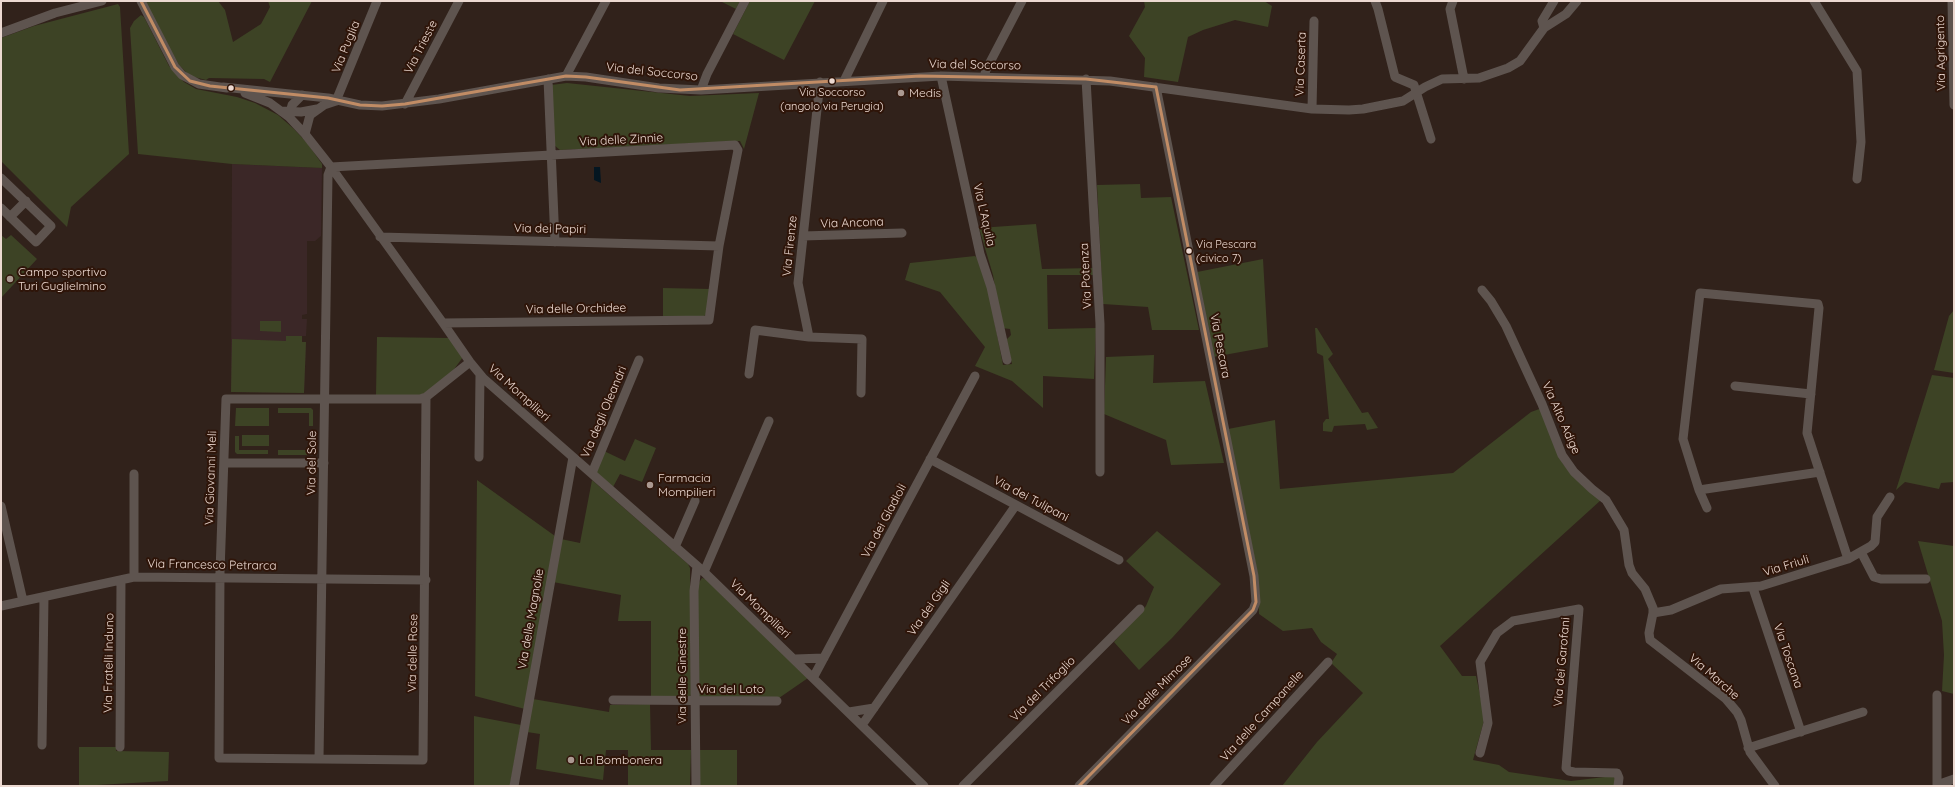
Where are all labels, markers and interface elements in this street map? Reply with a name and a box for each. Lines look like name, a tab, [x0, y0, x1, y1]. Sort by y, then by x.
street label: Via Agrigento	[1933, 15, 1949, 91]
street label: Via Trieste	[401, 18, 441, 76]
street label: Via Puglia	[329, 19, 363, 75]
street label: Via Caserta	[1293, 31, 1309, 97]
street label: Via del Soccorso	[929, 57, 1021, 73]
street label: Via del Soccorso	[605, 60, 699, 84]
marker: Via Soccorso (angolo via Perugia)	[827, 76, 837, 86]
unlabelled marker	[226, 83, 236, 93]
place label: Via Soccorso (angolo via Perugia)	[780, 86, 884, 112]
place label: Medis	[909, 86, 941, 100]
marker: Medis	[896, 88, 906, 98]
street label: Via delle Zinnie	[579, 131, 663, 149]
street label: Via L'Aquila	[970, 182, 998, 248]
street label: Via Firenze	[780, 215, 800, 277]
street label: Via Ancona	[820, 215, 884, 231]
street label: Via dei Papiri	[514, 221, 586, 237]
place label: Via Pescara (civico 7)	[1196, 238, 1256, 264]
street label: Via Potenza	[1077, 243, 1095, 309]
marker: Via Pescara (civico 7)	[1184, 246, 1194, 256]
place label: Campo sportivo Turi Guglielmino	[18, 265, 107, 293]
marker: Campo sportivo Turi Guglielmino	[5, 274, 15, 284]
street label: Via delle Orchidee	[526, 301, 626, 317]
street label: Via Pescara	[1207, 312, 1233, 380]
street label: Via Mompilieri	[485, 361, 553, 425]
street label: Via degli Oleandri	[578, 364, 630, 460]
street label: Via Alto Adige	[1539, 380, 1583, 456]
street label: Via Giovanni Meli	[202, 431, 220, 525]
street label: Via del Sole	[304, 431, 320, 495]
place label: Farmacia Mompilieri	[658, 471, 715, 499]
street label: Via dei Tulipani	[991, 473, 1071, 525]
marker: Farmacia Mompilieri	[645, 480, 655, 490]
street label: Via dei Gladioli	[858, 482, 910, 560]
street label: Via Friuli	[1761, 552, 1811, 580]
street label: Via Francesco Petrarca	[147, 557, 277, 573]
street label: Via delle Magnolie	[515, 568, 547, 670]
street label: Via Mompilieri	[727, 577, 793, 641]
street label: Via dei Gigli	[905, 577, 953, 639]
street label: Via Fratelli Induno	[101, 613, 117, 713]
street label: Via delle Rose	[405, 614, 421, 692]
street label: Via dei Garofani	[1551, 617, 1573, 707]
street label: Via Toscana	[1770, 622, 1806, 690]
street label: Via delle Ginestre	[675, 628, 689, 724]
street label: Via Marche	[1686, 651, 1742, 703]
street label: Via delle Mimose	[1119, 652, 1195, 728]
street label: Via del Trifoglio	[1007, 653, 1079, 725]
street label: Via delle Campanelle	[1217, 668, 1307, 764]
street label: Via del Loto	[698, 682, 764, 696]
place label: La Bombonera	[579, 753, 662, 767]
marker: La Bombonera	[566, 755, 576, 765]

